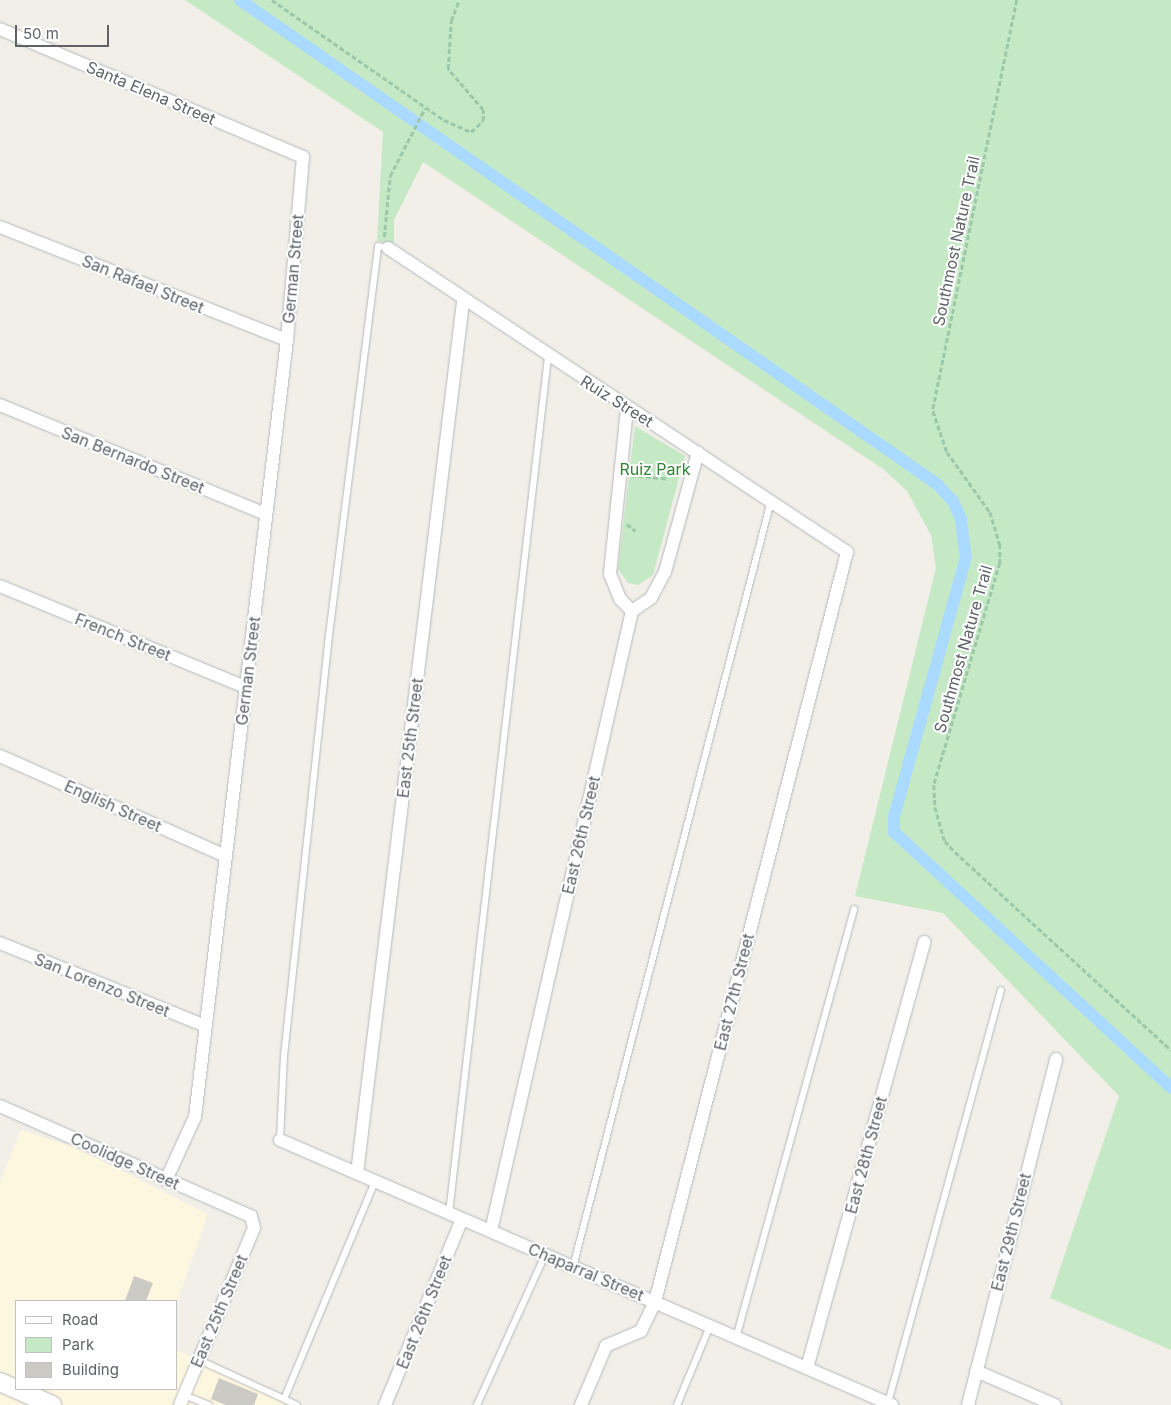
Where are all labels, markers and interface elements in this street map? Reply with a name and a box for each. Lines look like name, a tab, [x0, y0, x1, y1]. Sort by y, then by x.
scale bar	[18, 15, 111, 47]
text: 50 m	[23, 24, 59, 43]
street label: Santa Elena Street	[84, 57, 218, 129]
street label: Southmost Nature Trail	[929, 154, 983, 328]
street label: German Street	[279, 214, 307, 324]
street label: San Rafael Street	[79, 251, 207, 317]
street label: Ruiz Street	[577, 371, 657, 431]
street label: San Bernardo Street	[59, 423, 207, 497]
park label: Ruiz Park	[619, 459, 691, 479]
street label: Southmost Nature Trail	[930, 563, 996, 735]
street label: French Street	[72, 609, 174, 665]
street label: German Street	[232, 615, 264, 727]
street label: East 25th Street	[393, 677, 427, 799]
street label: East 26th Street	[558, 774, 604, 896]
street label: English Street	[62, 776, 164, 836]
street label: East 27th Street	[710, 931, 758, 1053]
street label: San Lorenzo Street	[32, 949, 172, 1021]
street label: East 28th Street	[841, 1094, 891, 1216]
street label: Coolidge Street	[68, 1128, 182, 1194]
street label: East 29th Street	[987, 1171, 1035, 1293]
street label: Chaparral Street	[525, 1239, 647, 1305]
street label: East 25th Street	[187, 1252, 251, 1370]
street label: East 26th Street	[392, 1252, 456, 1372]
legend	[15, 1300, 178, 1390]
text: Road	[62, 1310, 98, 1329]
text: Park	[62, 1335, 94, 1354]
text: Building	[62, 1360, 119, 1379]

